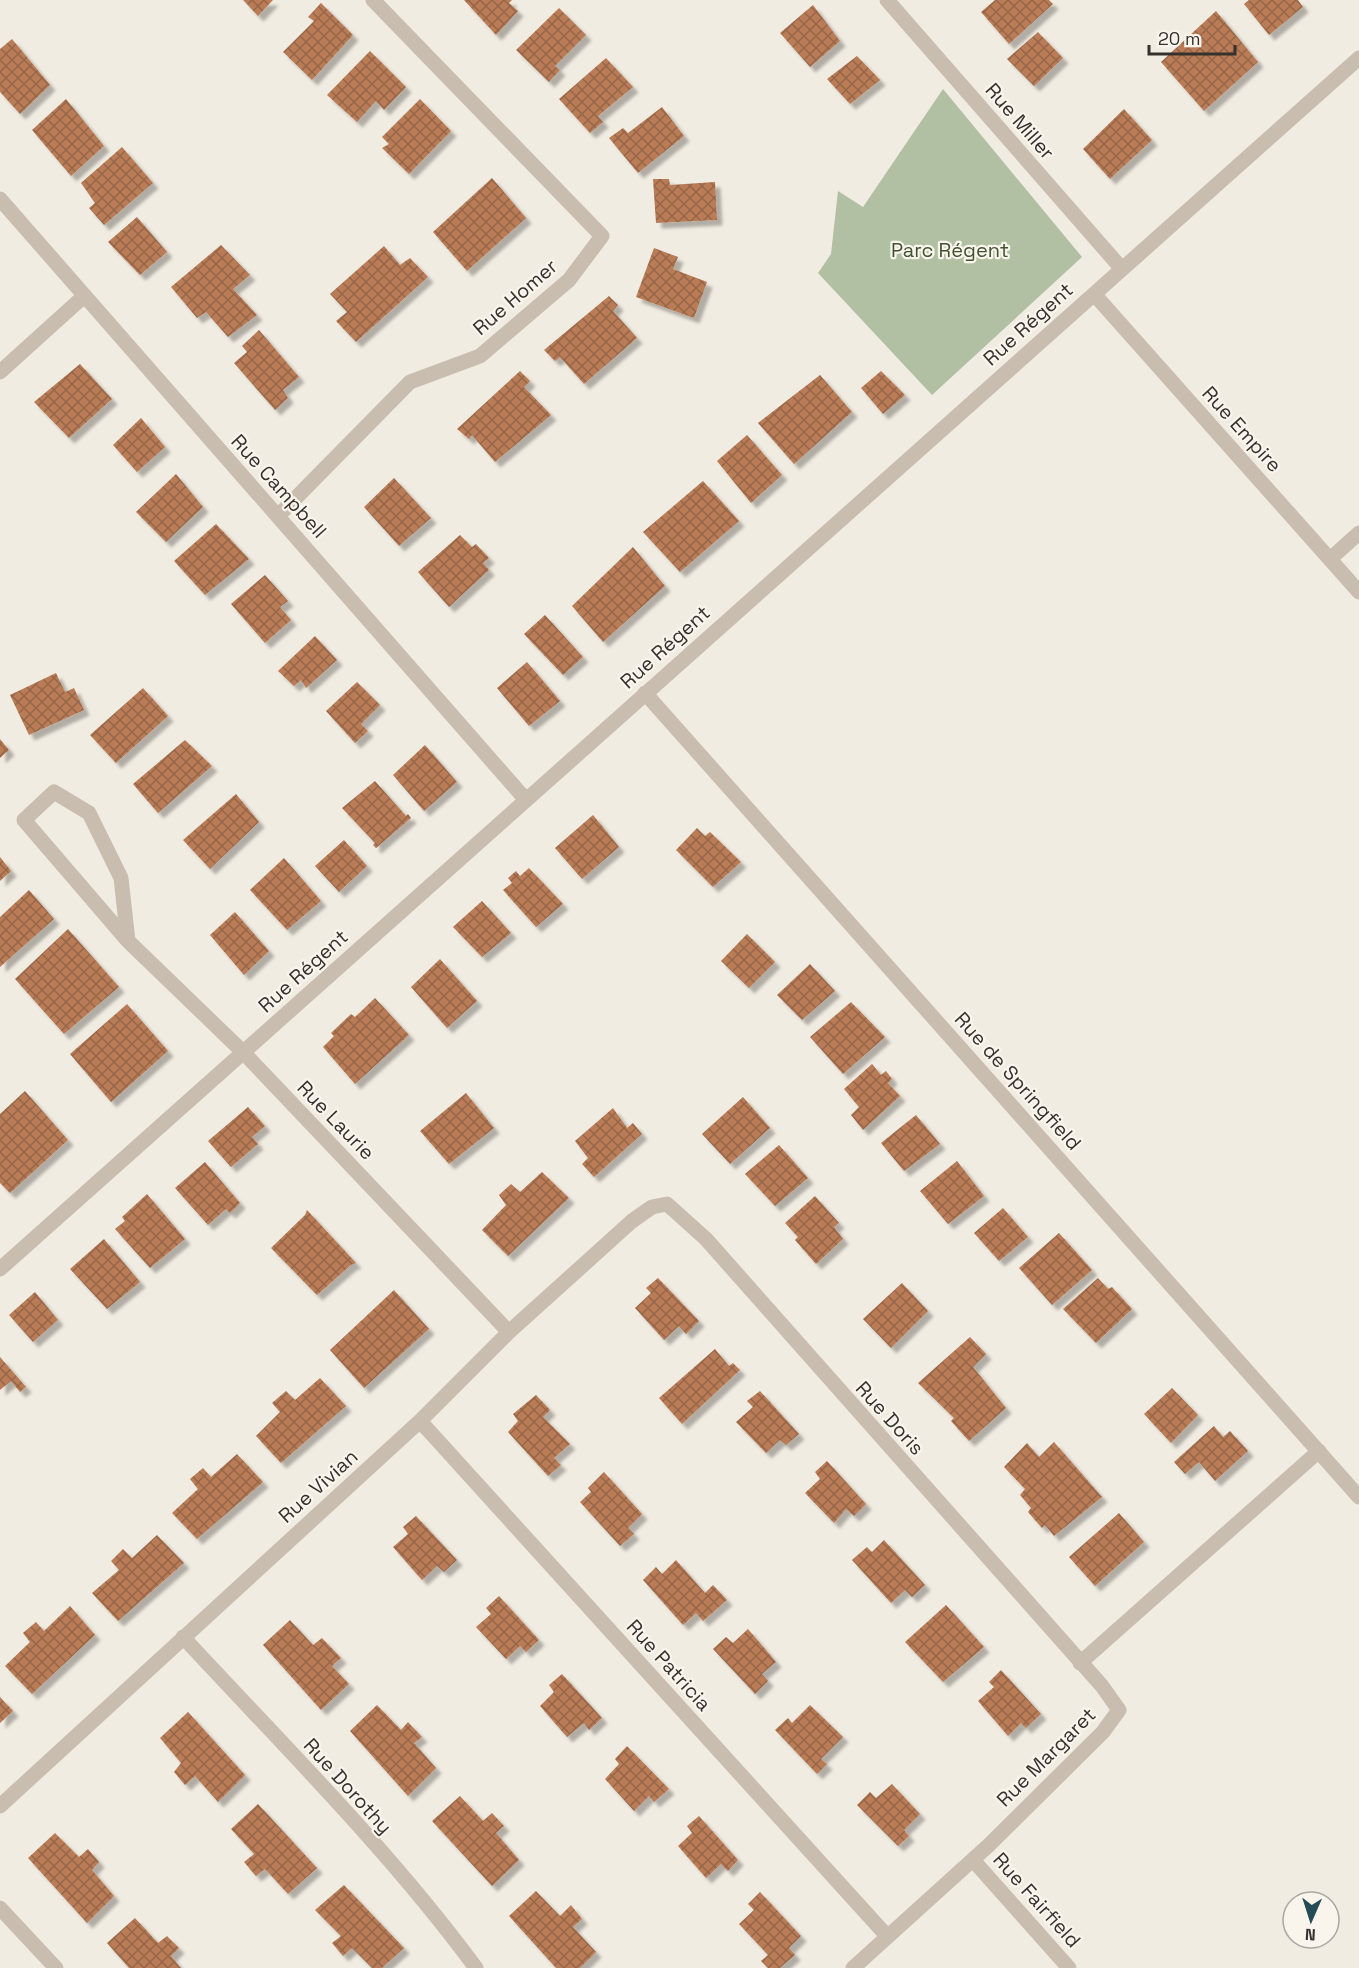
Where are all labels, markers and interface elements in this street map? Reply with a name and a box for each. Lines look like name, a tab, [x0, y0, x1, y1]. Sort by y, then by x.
scale bar	[1149, 18, 1234, 56]
text: 20 m	[1158, 27, 1201, 50]
street label: Rue Miller	[980, 77, 1060, 165]
park label: Parc Régent	[891, 237, 1009, 263]
street label: Rue Homer	[467, 253, 563, 341]
street label: Rue Régent	[978, 277, 1078, 371]
street label: Rue Empire	[1197, 381, 1287, 477]
street label: Rue Campbell	[226, 429, 332, 543]
street label: Rue Régent	[615, 600, 715, 694]
street label: Rue Régent	[253, 924, 353, 1018]
street label: Rue de Springfield	[949, 1006, 1087, 1156]
street label: Rue Laurie	[292, 1075, 380, 1165]
street label: Rue Doris	[850, 1376, 930, 1460]
street label: Rue Vivian	[273, 1443, 363, 1529]
street label: Rue Patricia	[621, 1614, 717, 1716]
street label: Rue Margaret	[991, 1702, 1101, 1812]
street label: Rue Dorothy	[298, 1733, 398, 1839]
street label: Rue Fairfield	[987, 1847, 1087, 1953]
north arrow	[1281, 1890, 1341, 1950]
text: N	[1304, 1924, 1316, 1945]

